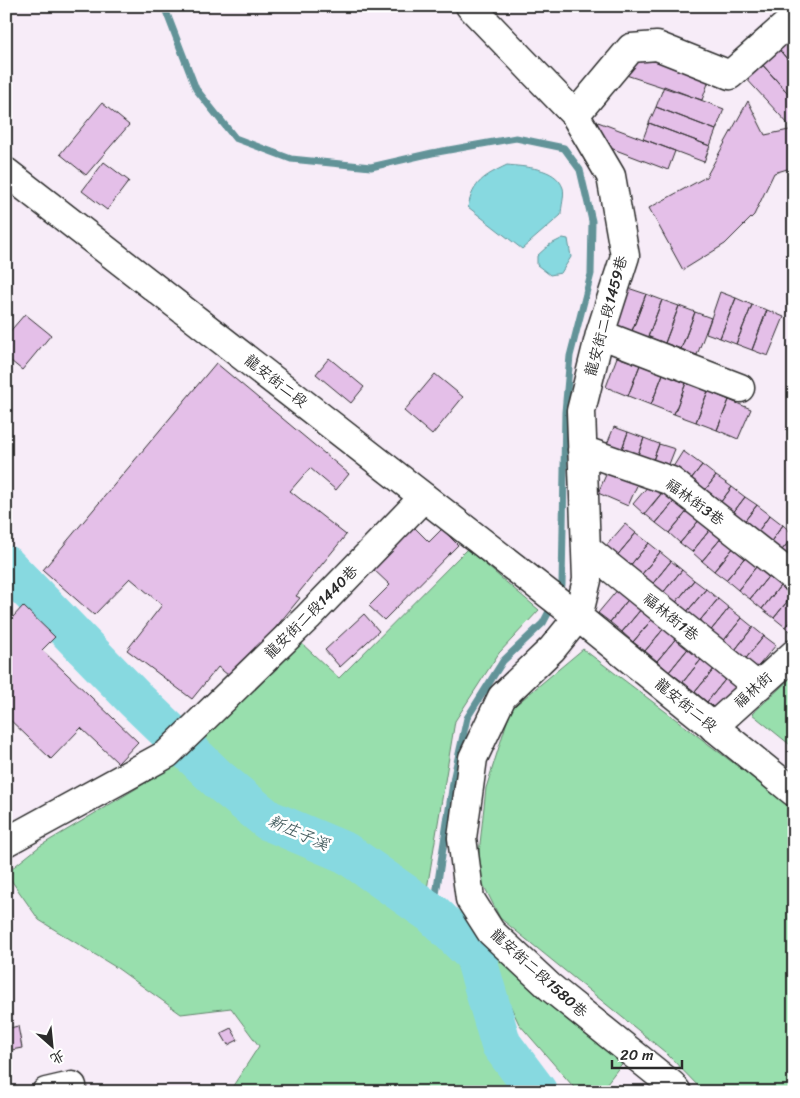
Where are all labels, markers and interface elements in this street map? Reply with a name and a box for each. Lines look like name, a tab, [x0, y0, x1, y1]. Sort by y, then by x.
street label: 龍安街二段1459巷	[577, 253, 635, 379]
street label: 龍安街二段	[238, 348, 314, 414]
street label: 福林街3巷	[660, 471, 730, 533]
street label: 龍安街二段1440巷	[258, 559, 364, 665]
street label: 福林街1巷	[637, 586, 705, 648]
street label: 福林街	[728, 665, 778, 715]
street label: 龍安街二段	[649, 671, 723, 739]
water label: 新庄子溪	[264, 806, 335, 859]
street label: 龍安街二段1580巷	[484, 922, 594, 1024]
north arrow	[28, 1020, 78, 1070]
scale bar	[612, 1038, 682, 1070]
text: 20 m	[620, 1042, 654, 1068]
text: 北	[46, 1043, 70, 1071]

